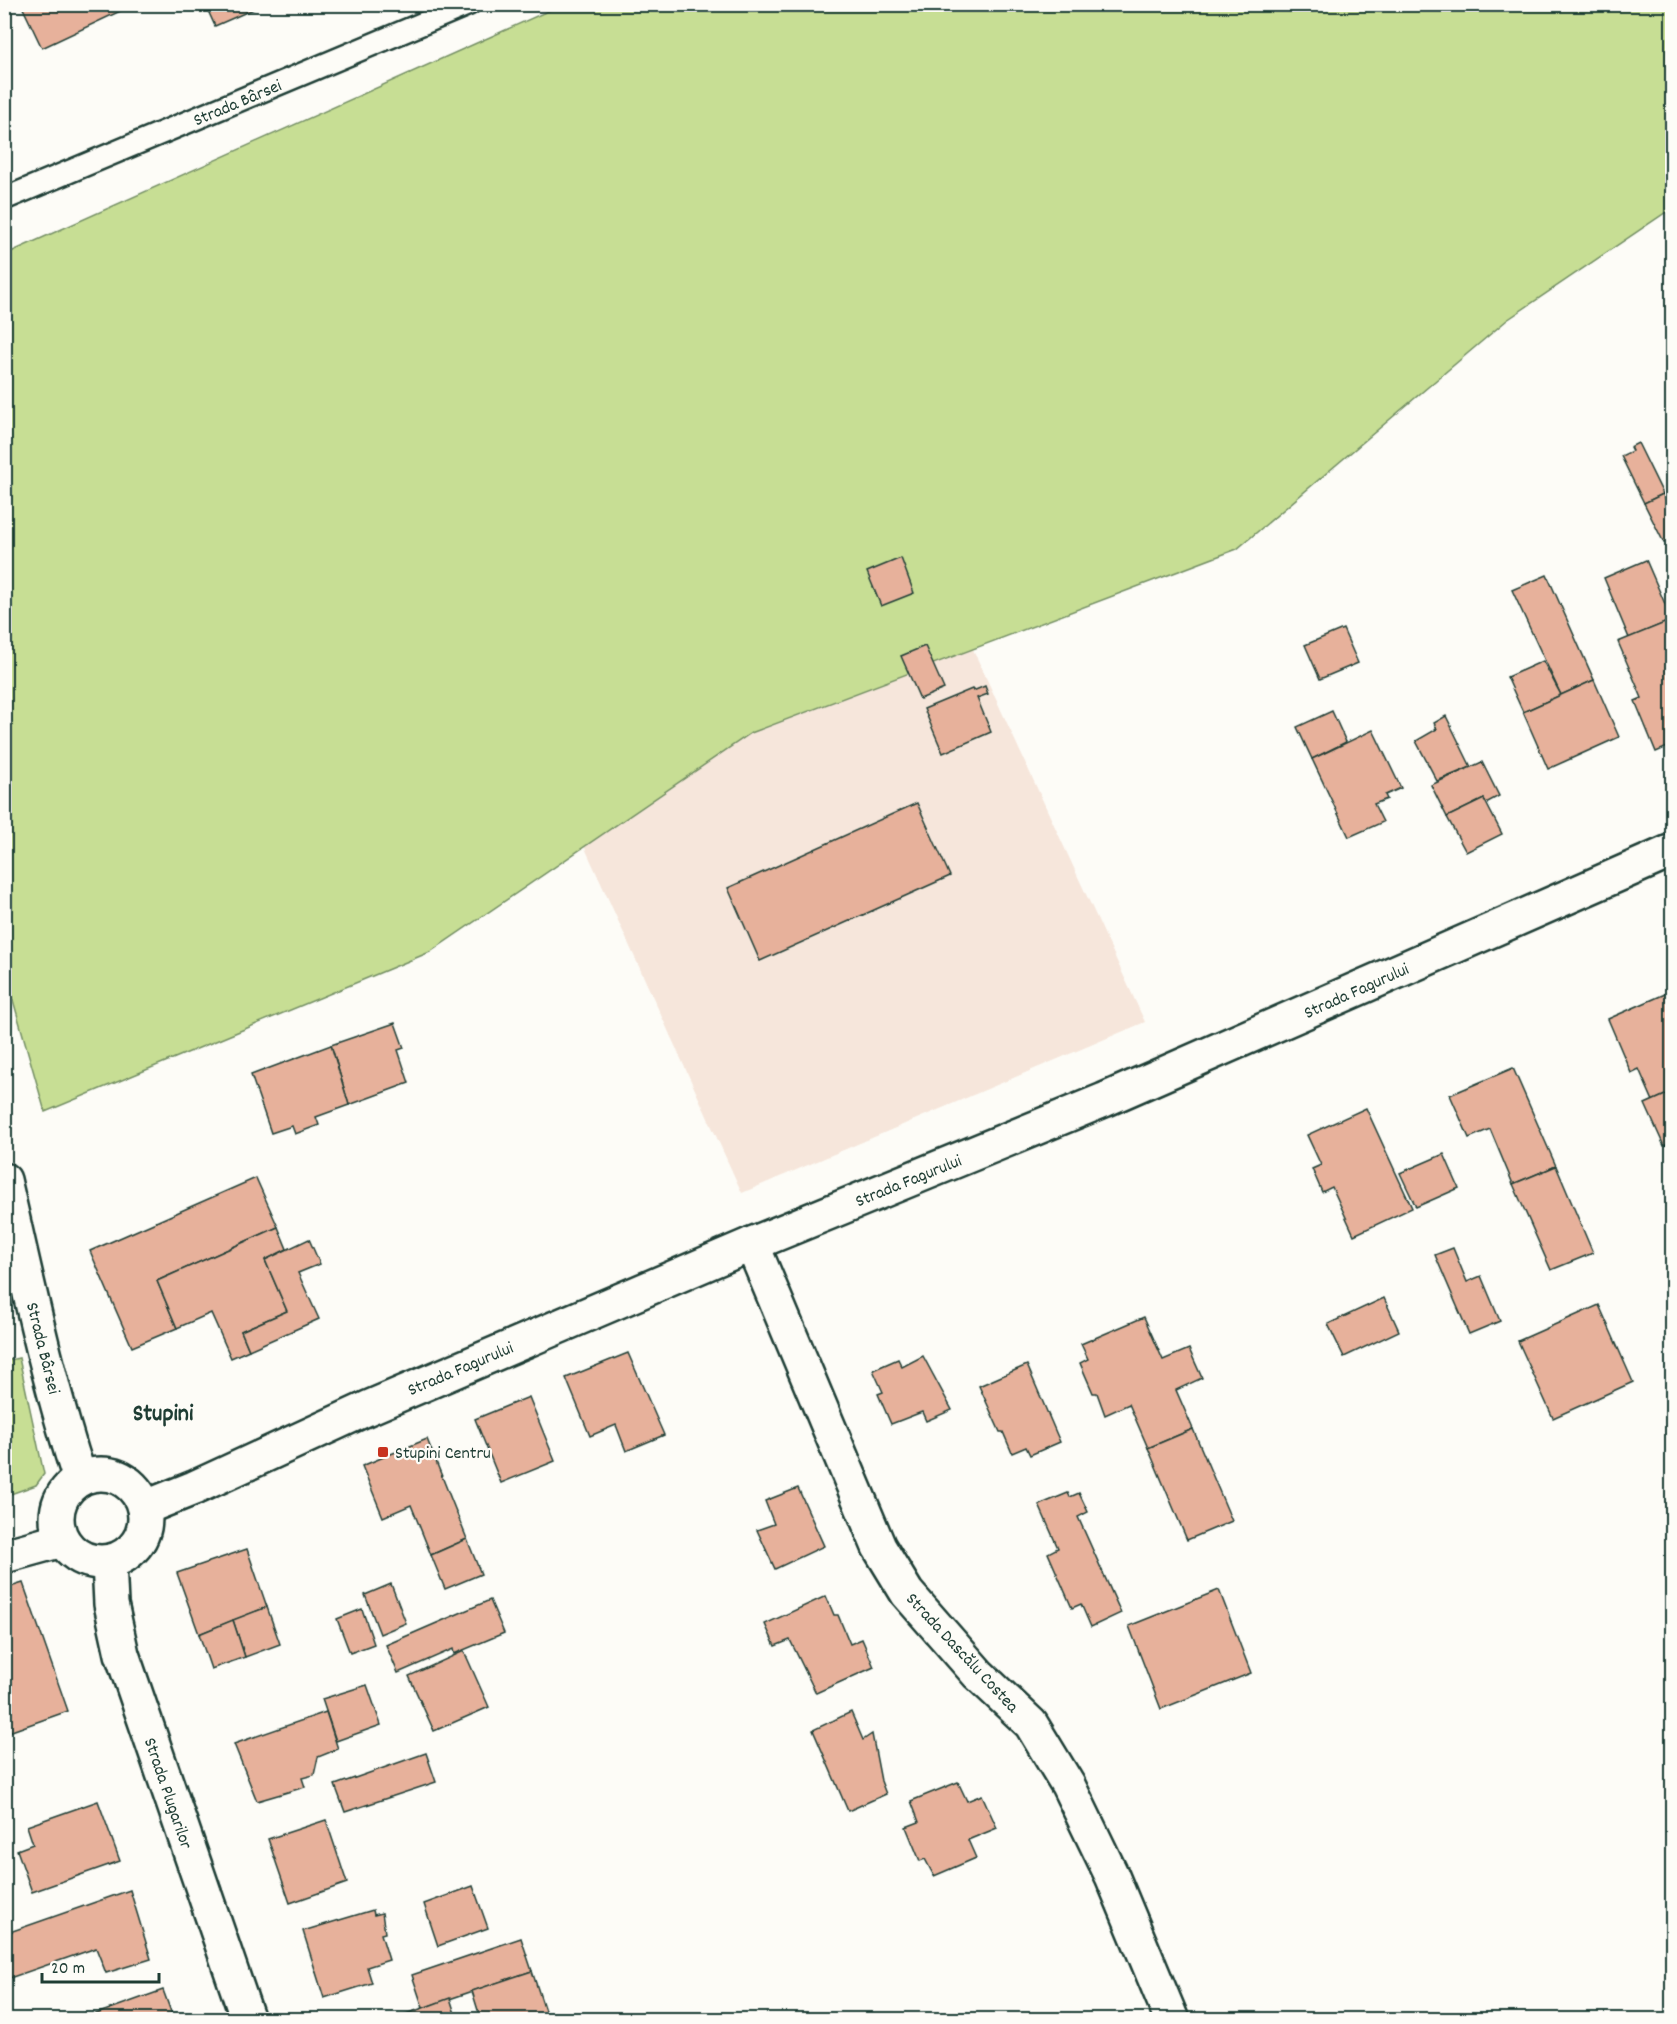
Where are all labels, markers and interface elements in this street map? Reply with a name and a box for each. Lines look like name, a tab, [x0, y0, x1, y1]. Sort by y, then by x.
street label: Strada Bârsei	[190, 74, 286, 134]
street label: Strada Fagurului	[1301, 958, 1414, 1027]
street label: Strada Fagurului	[852, 1150, 966, 1215]
street label: Strada Bârsei	[18, 1300, 65, 1397]
street label: Strada Fagurului	[404, 1337, 518, 1404]
district label: Stupini	[133, 1398, 194, 1432]
place label: Stupini Centru	[395, 1442, 491, 1467]
marker: Stupini Centru	[376, 1445, 390, 1459]
street label: Strada Dascălu Costea	[899, 1588, 1024, 1720]
street label: Strada Plugarilor	[136, 1735, 197, 1853]
scale bar	[42, 1946, 159, 1984]
text: 20 m	[51, 1957, 85, 1982]

